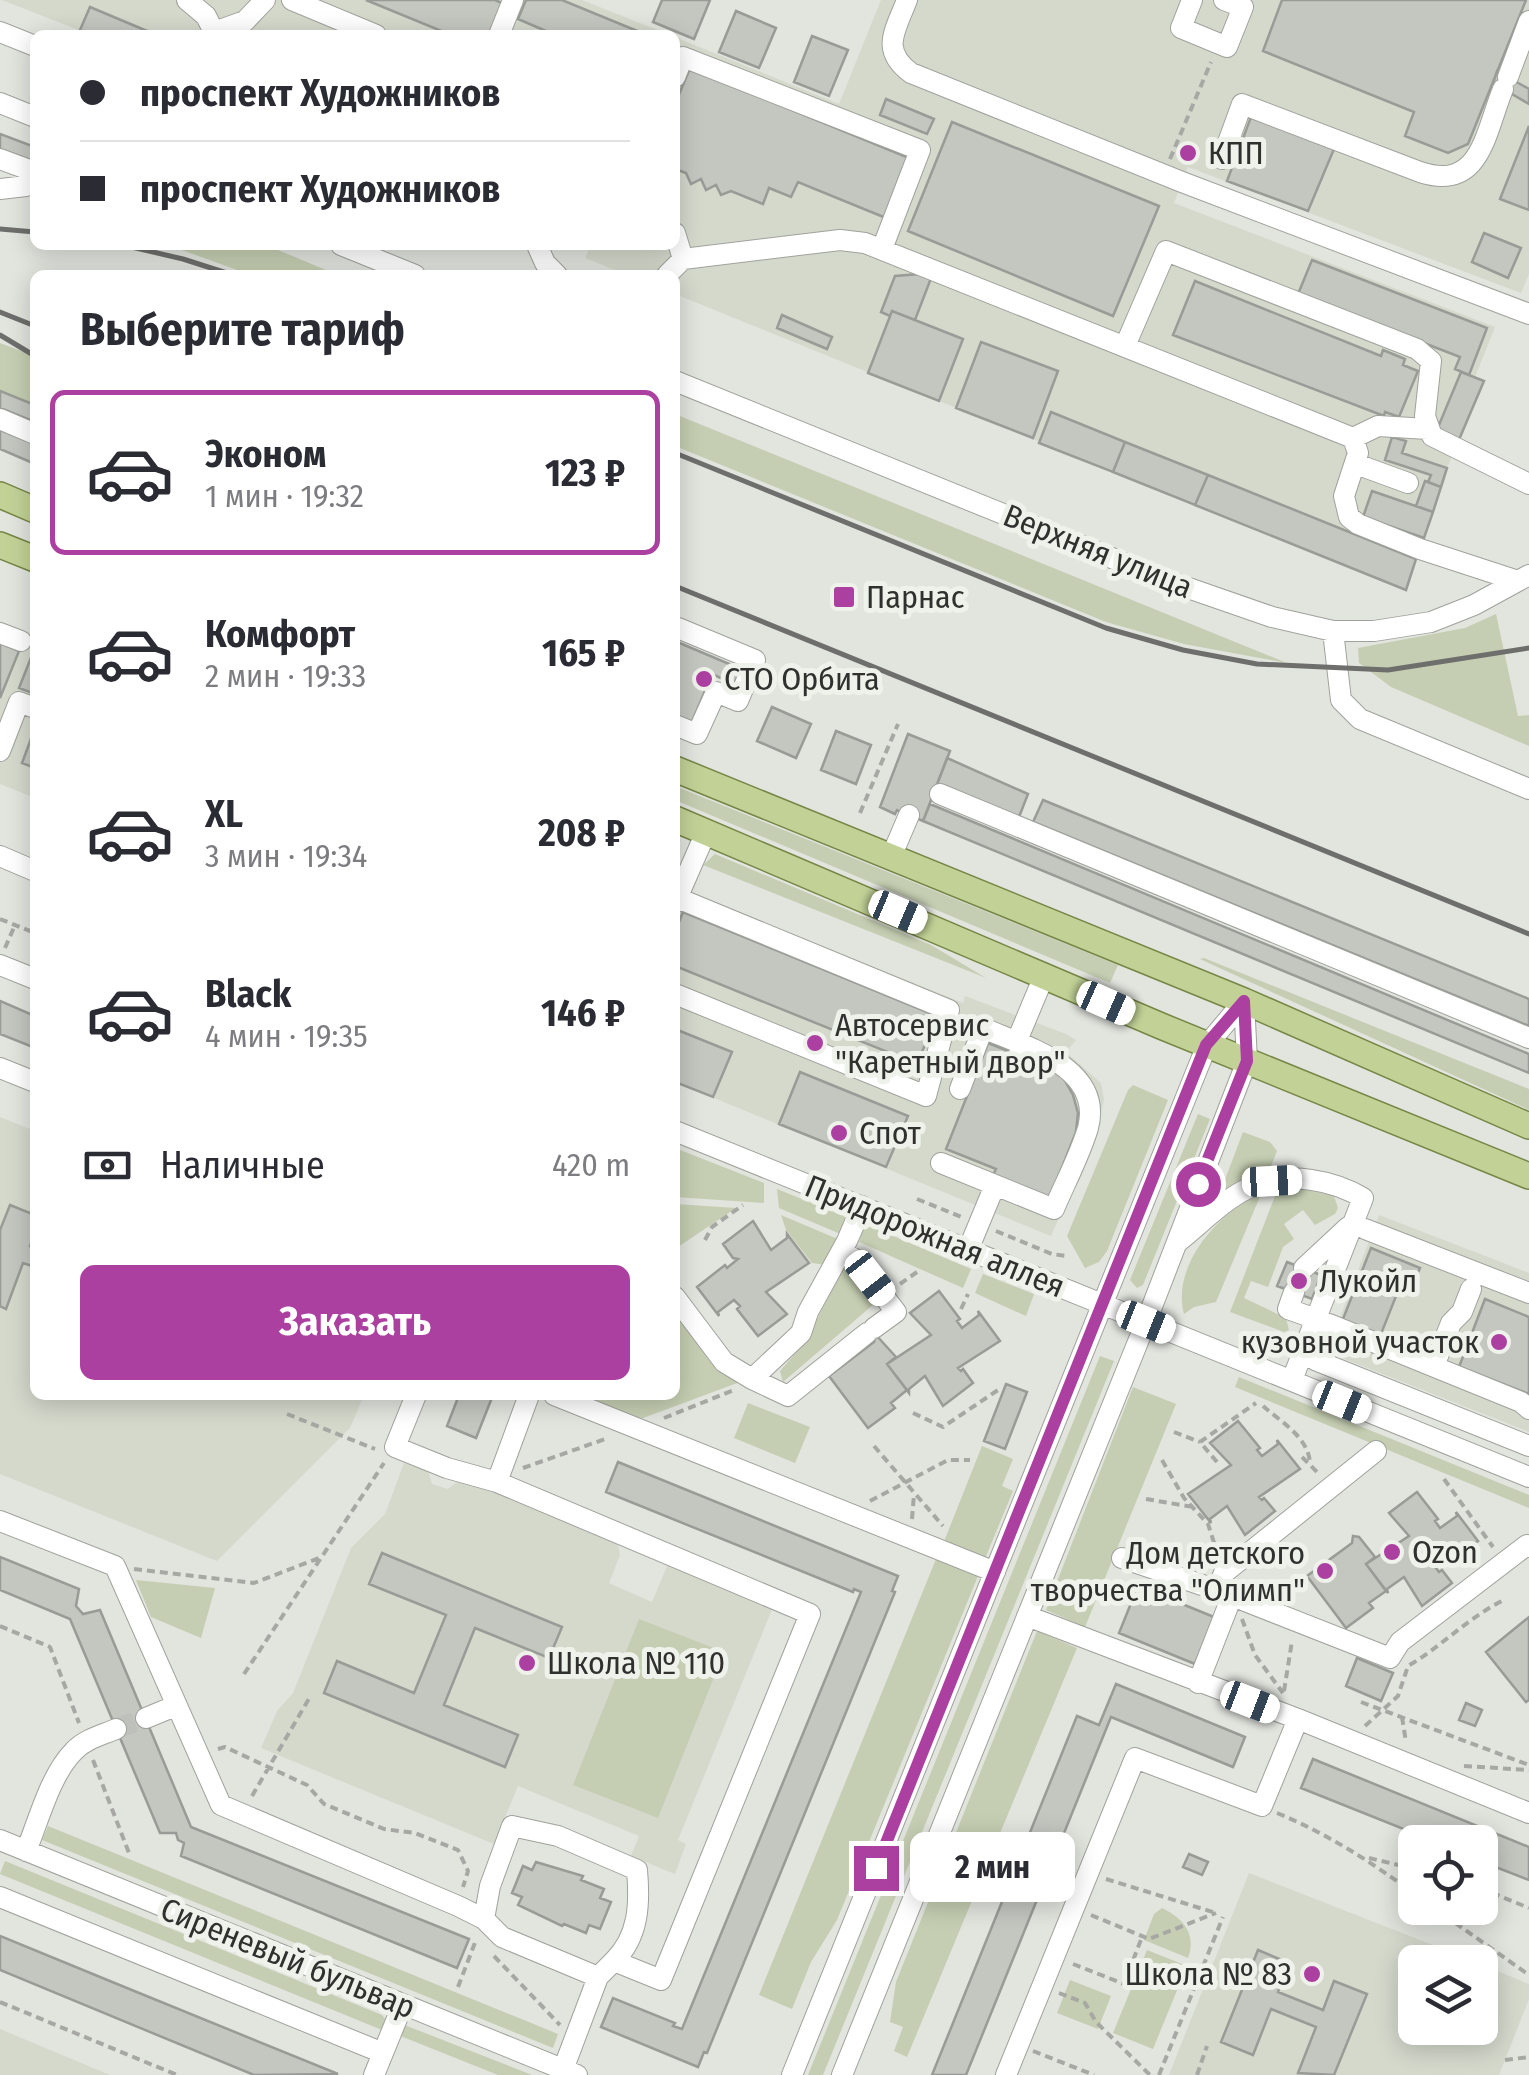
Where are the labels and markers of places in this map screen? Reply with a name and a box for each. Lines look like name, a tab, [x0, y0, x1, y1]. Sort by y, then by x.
place label: КПП	[1208, 134, 1264, 172]
marker: КПП	[1177, 142, 1199, 164]
place label: Парнас	[866, 578, 965, 616]
marker: Парнас	[831, 584, 857, 610]
place label: СТО Орбита	[724, 660, 880, 698]
marker: СТО Орбита	[693, 668, 715, 690]
place label: Автосервис "Каретный двор"	[835, 1006, 1066, 1081]
marker: Автосервис "Каретный двор"	[804, 1032, 826, 1054]
place label: Спот	[859, 1114, 921, 1152]
marker: Спот	[828, 1122, 850, 1144]
place label: Лукойл	[1319, 1262, 1417, 1300]
marker: Лукойл	[1288, 1270, 1310, 1292]
place label: кузовной участок	[1241, 1323, 1479, 1361]
marker: кузовной участок	[1488, 1331, 1510, 1353]
place label: Ozon	[1412, 1533, 1478, 1571]
place label: Дом детского творчества "Олимп"	[1031, 1534, 1305, 1609]
marker: Ozon	[1381, 1541, 1403, 1563]
marker: Дом детского творчества "Олимп"	[1314, 1560, 1336, 1582]
place label: Школа № 110	[547, 1644, 725, 1682]
marker: Школа № 110	[516, 1652, 538, 1674]
place label: Школа № 83	[1125, 1955, 1292, 1993]
marker: Школа № 83	[1301, 1963, 1323, 1985]

